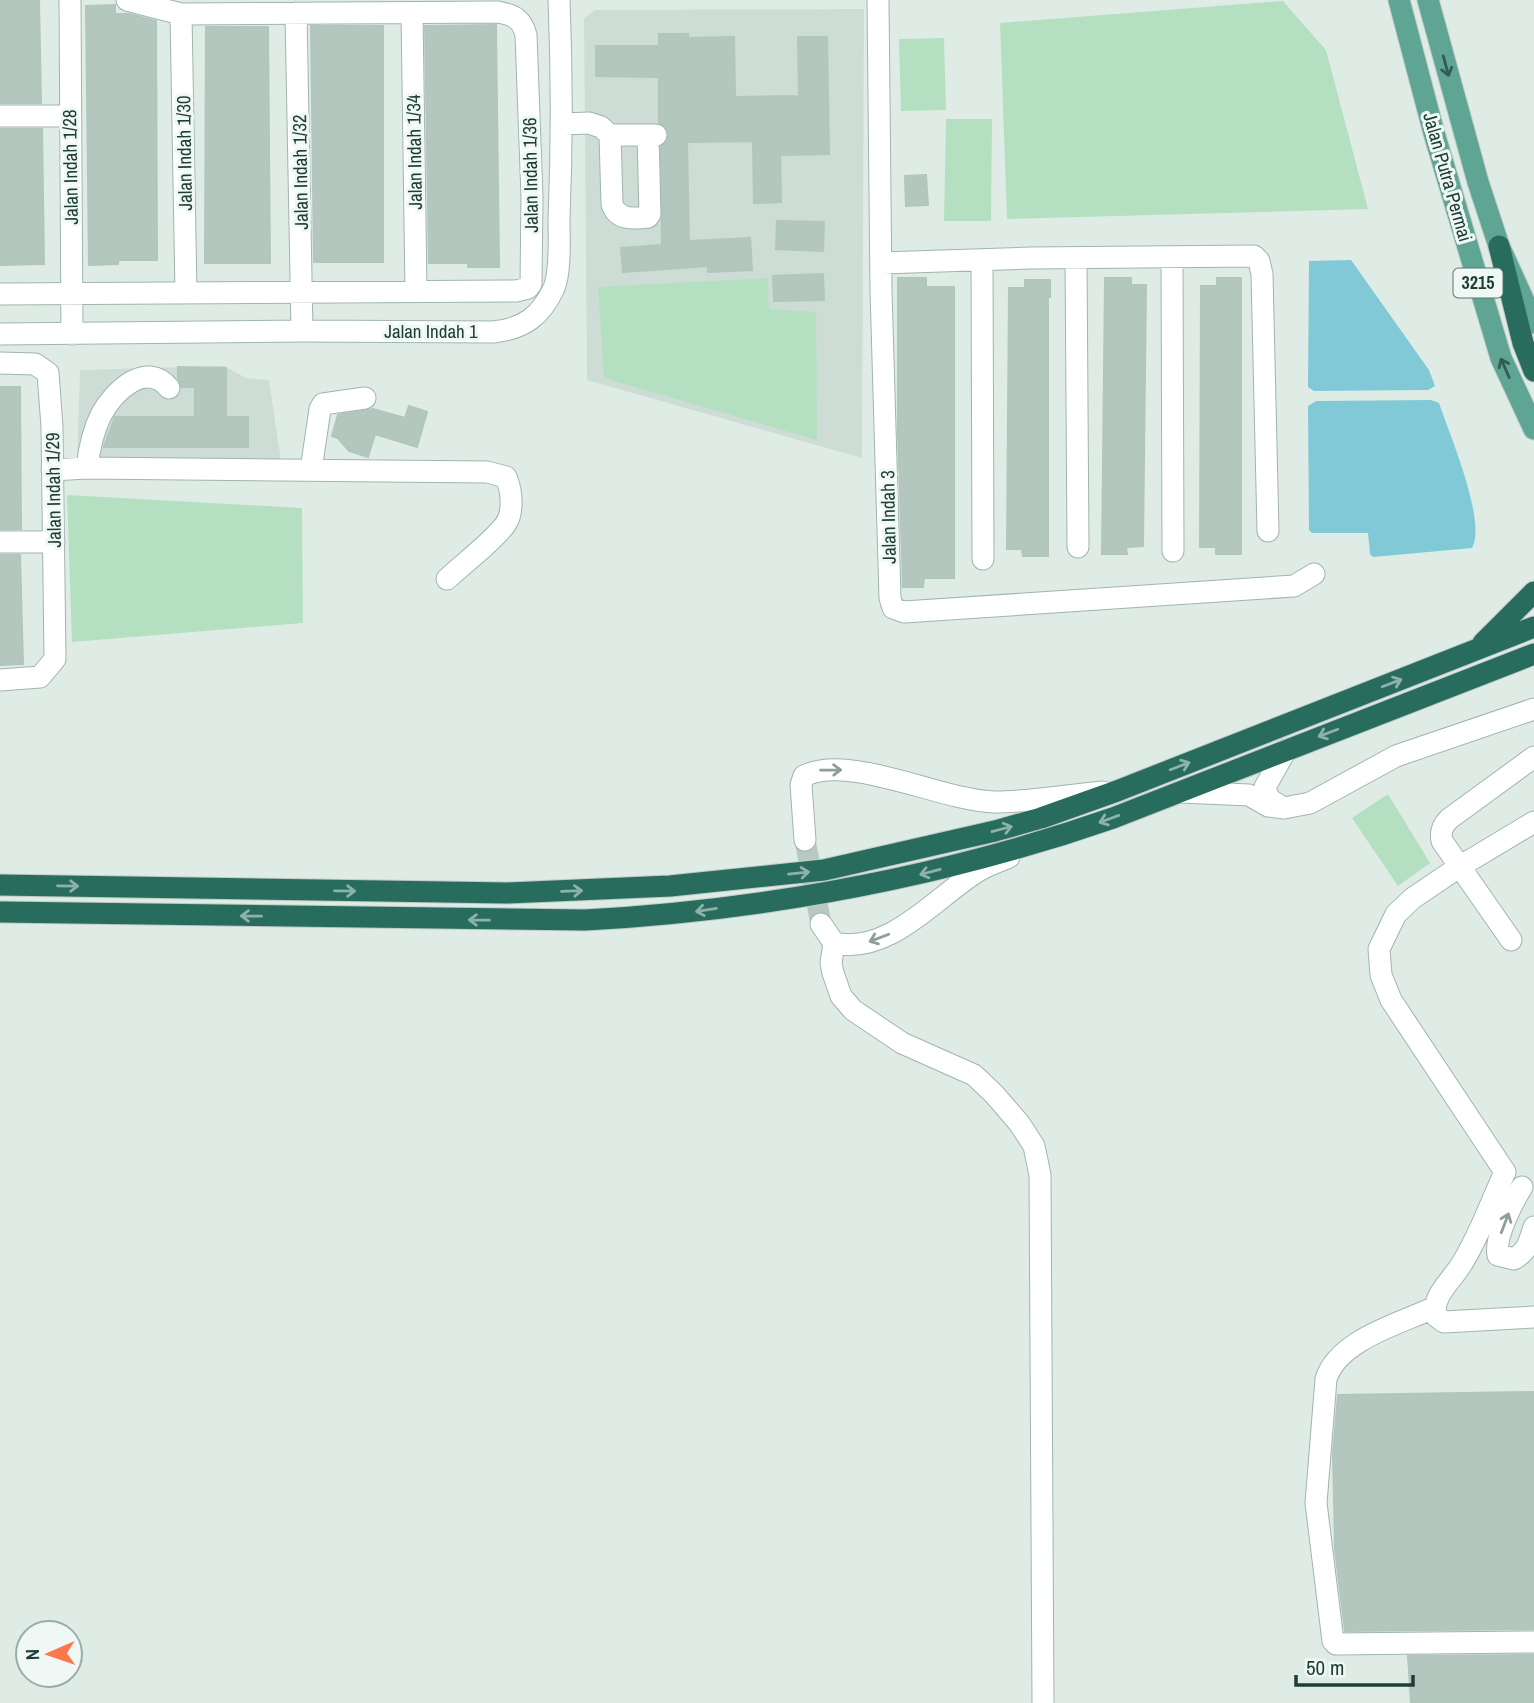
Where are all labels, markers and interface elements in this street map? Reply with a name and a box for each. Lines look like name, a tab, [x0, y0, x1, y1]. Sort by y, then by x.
one-way arrow	[1441, 55, 1454, 77]
street label: Jalan Indah 1/34	[400, 94, 428, 210]
street label: Jalan Indah 1/30	[170, 95, 198, 211]
street label: Jalan Indah 1/28	[56, 109, 84, 225]
street label: Jalan Putra Permai	[1417, 109, 1479, 245]
street label: Jalan Indah 1/32	[286, 114, 314, 230]
street label: Jalan Indah 1/36	[516, 117, 544, 233]
road number: 3215	[1454, 268, 1502, 298]
street label: Jalan Indah 1	[384, 318, 478, 344]
one-way arrow	[1498, 357, 1511, 379]
street label: Jalan Indah 1/29	[39, 432, 67, 548]
street label: Jalan Indah 3	[874, 470, 902, 564]
one-way arrow	[1380, 675, 1402, 688]
one-way arrow	[1318, 728, 1340, 741]
one-way arrow	[1169, 758, 1190, 771]
one-way arrow	[819, 763, 842, 776]
one-way arrow	[1098, 814, 1120, 827]
one-way arrow	[991, 821, 1013, 834]
one-way arrow	[787, 866, 810, 879]
one-way arrow	[919, 866, 941, 879]
one-way arrow	[56, 879, 79, 893]
one-way arrow	[333, 884, 356, 897]
one-way arrow	[560, 884, 583, 897]
one-way arrow	[695, 904, 717, 917]
one-way arrow	[240, 909, 263, 923]
one-way arrow	[467, 913, 490, 927]
one-way arrow	[869, 932, 891, 945]
one-way arrow	[1500, 1213, 1512, 1235]
north arrow	[14, 1619, 84, 1689]
scale bar	[1296, 1644, 1413, 1688]
text: N	[19, 1649, 45, 1661]
text: 50 m	[1306, 1653, 1344, 1682]

